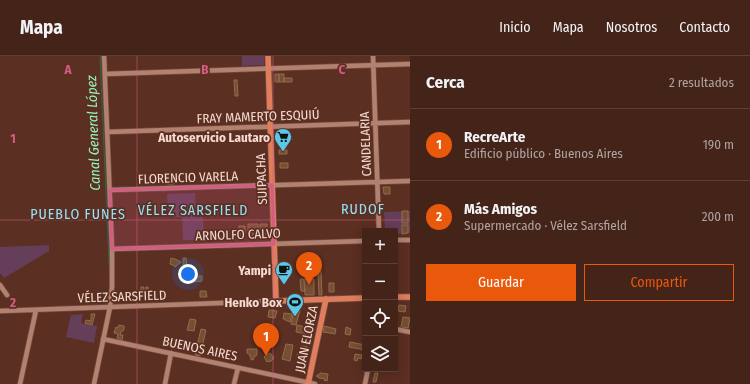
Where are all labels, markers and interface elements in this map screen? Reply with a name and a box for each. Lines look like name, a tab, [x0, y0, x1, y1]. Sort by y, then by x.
text: Mapa	[20, 16, 63, 39]
text: Inicio	[499, 19, 531, 36]
text: Mapa	[553, 19, 584, 36]
text: Nosotros	[606, 19, 657, 36]
text: Contacto	[679, 19, 730, 36]
text: A	[63, 62, 72, 77]
text: B	[201, 62, 209, 77]
text: C	[339, 62, 346, 77]
text: Cerca	[426, 72, 465, 93]
water label: Canal General López	[83, 75, 104, 191]
text: 2 resultados	[669, 75, 734, 90]
street label: FRAY MAMERTO ESQUIÚ	[196, 107, 320, 126]
street label: CANDELARIA	[357, 111, 374, 177]
supermarket icon: Autoservicio Lautaro	[273, 127, 293, 152]
text: RecreArte	[464, 128, 525, 146]
place label: Autoservicio Lautaro	[157, 130, 270, 145]
text: 1	[10, 131, 16, 146]
text: 1	[436, 137, 442, 152]
text: 190 m	[703, 137, 734, 152]
text: Edificio público · Buenos Aires	[464, 146, 623, 161]
street label: SUIPACHA	[253, 153, 270, 205]
street label: FLORENCIO VARELA	[138, 168, 239, 187]
text: Más Amigos	[464, 200, 537, 218]
district label: VÉLEZ SARSFIELD	[138, 201, 248, 219]
district label: RUDOF	[341, 201, 385, 218]
district label: PUEBLO FUNES	[30, 206, 126, 223]
text: 2	[436, 209, 442, 224]
text: 200 m	[702, 209, 734, 224]
text: Supermercado · Vélez Sarsfield	[464, 218, 627, 233]
street label: ARNOLFO CALVO	[195, 226, 281, 243]
map controls	[362, 228, 398, 372]
button: +	[362, 228, 398, 264]
pin: 2	[296, 252, 322, 285]
cafe icon: Yampi	[274, 260, 294, 285]
place label: Yampi	[237, 263, 271, 278]
your location	[178, 264, 198, 284]
button: −	[362, 264, 398, 300]
button: Guardar	[426, 264, 576, 301]
button: Compartir	[584, 264, 734, 301]
street label: VÉLEZ SARSFIELD	[77, 287, 167, 306]
sports icon: Henko Box	[285, 292, 305, 317]
text: 2	[9, 295, 16, 310]
place label: Henko Box	[225, 295, 283, 310]
button: locate	[362, 300, 398, 336]
street label: JUAN ELORZA	[292, 304, 321, 374]
pin: 1	[253, 323, 279, 356]
street label: BUENOS AIRES	[161, 333, 239, 364]
button: layers	[362, 336, 398, 372]

